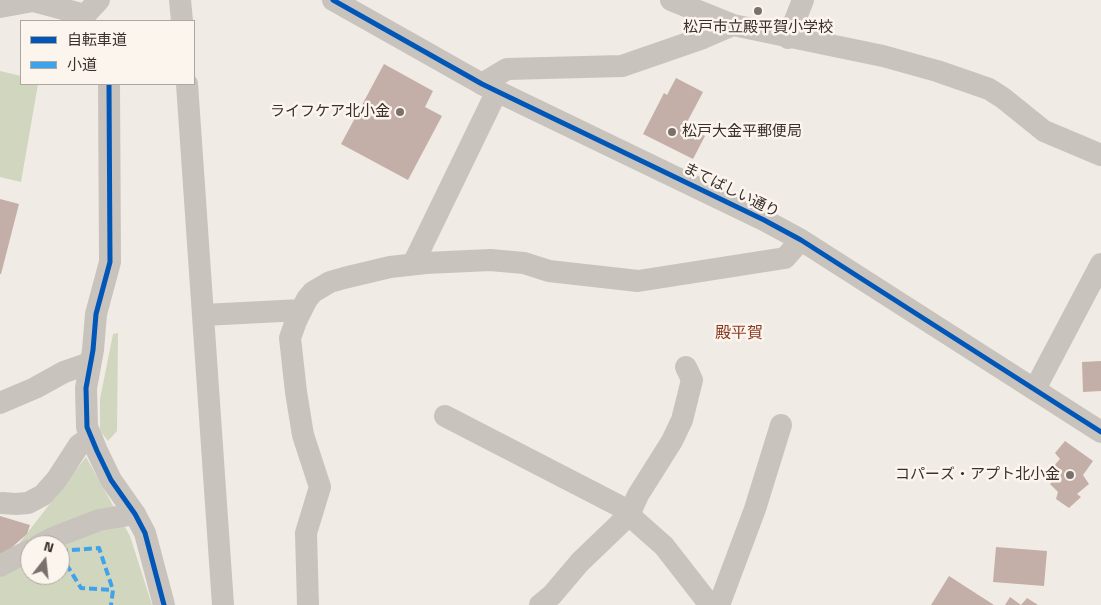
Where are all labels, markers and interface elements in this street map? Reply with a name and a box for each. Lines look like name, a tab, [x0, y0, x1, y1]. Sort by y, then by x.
marker: 松戸市立殿平賀小学校	[752, 5, 764, 17]
place label: 松戸市立殿平賀小学校	[683, 19, 833, 37]
legend	[20, 20, 195, 85]
text: 自転車道	[67, 28, 127, 51]
text: 小道	[67, 53, 97, 76]
place label: ライフケア北小金	[270, 103, 390, 121]
marker: ライフケア北小金	[394, 106, 406, 118]
place label: 松戸大金平郵便局	[682, 123, 802, 141]
marker: 松戸大金平郵便局	[666, 126, 678, 138]
street label: まてばしい通り	[680, 160, 782, 222]
district label: 殿平賀	[715, 324, 763, 344]
place label: コパーズ・アプト北小金	[895, 466, 1060, 484]
marker: コパーズ・アプト北小金	[1064, 469, 1076, 481]
north arrow	[20, 535, 70, 585]
text: N	[41, 535, 57, 557]

